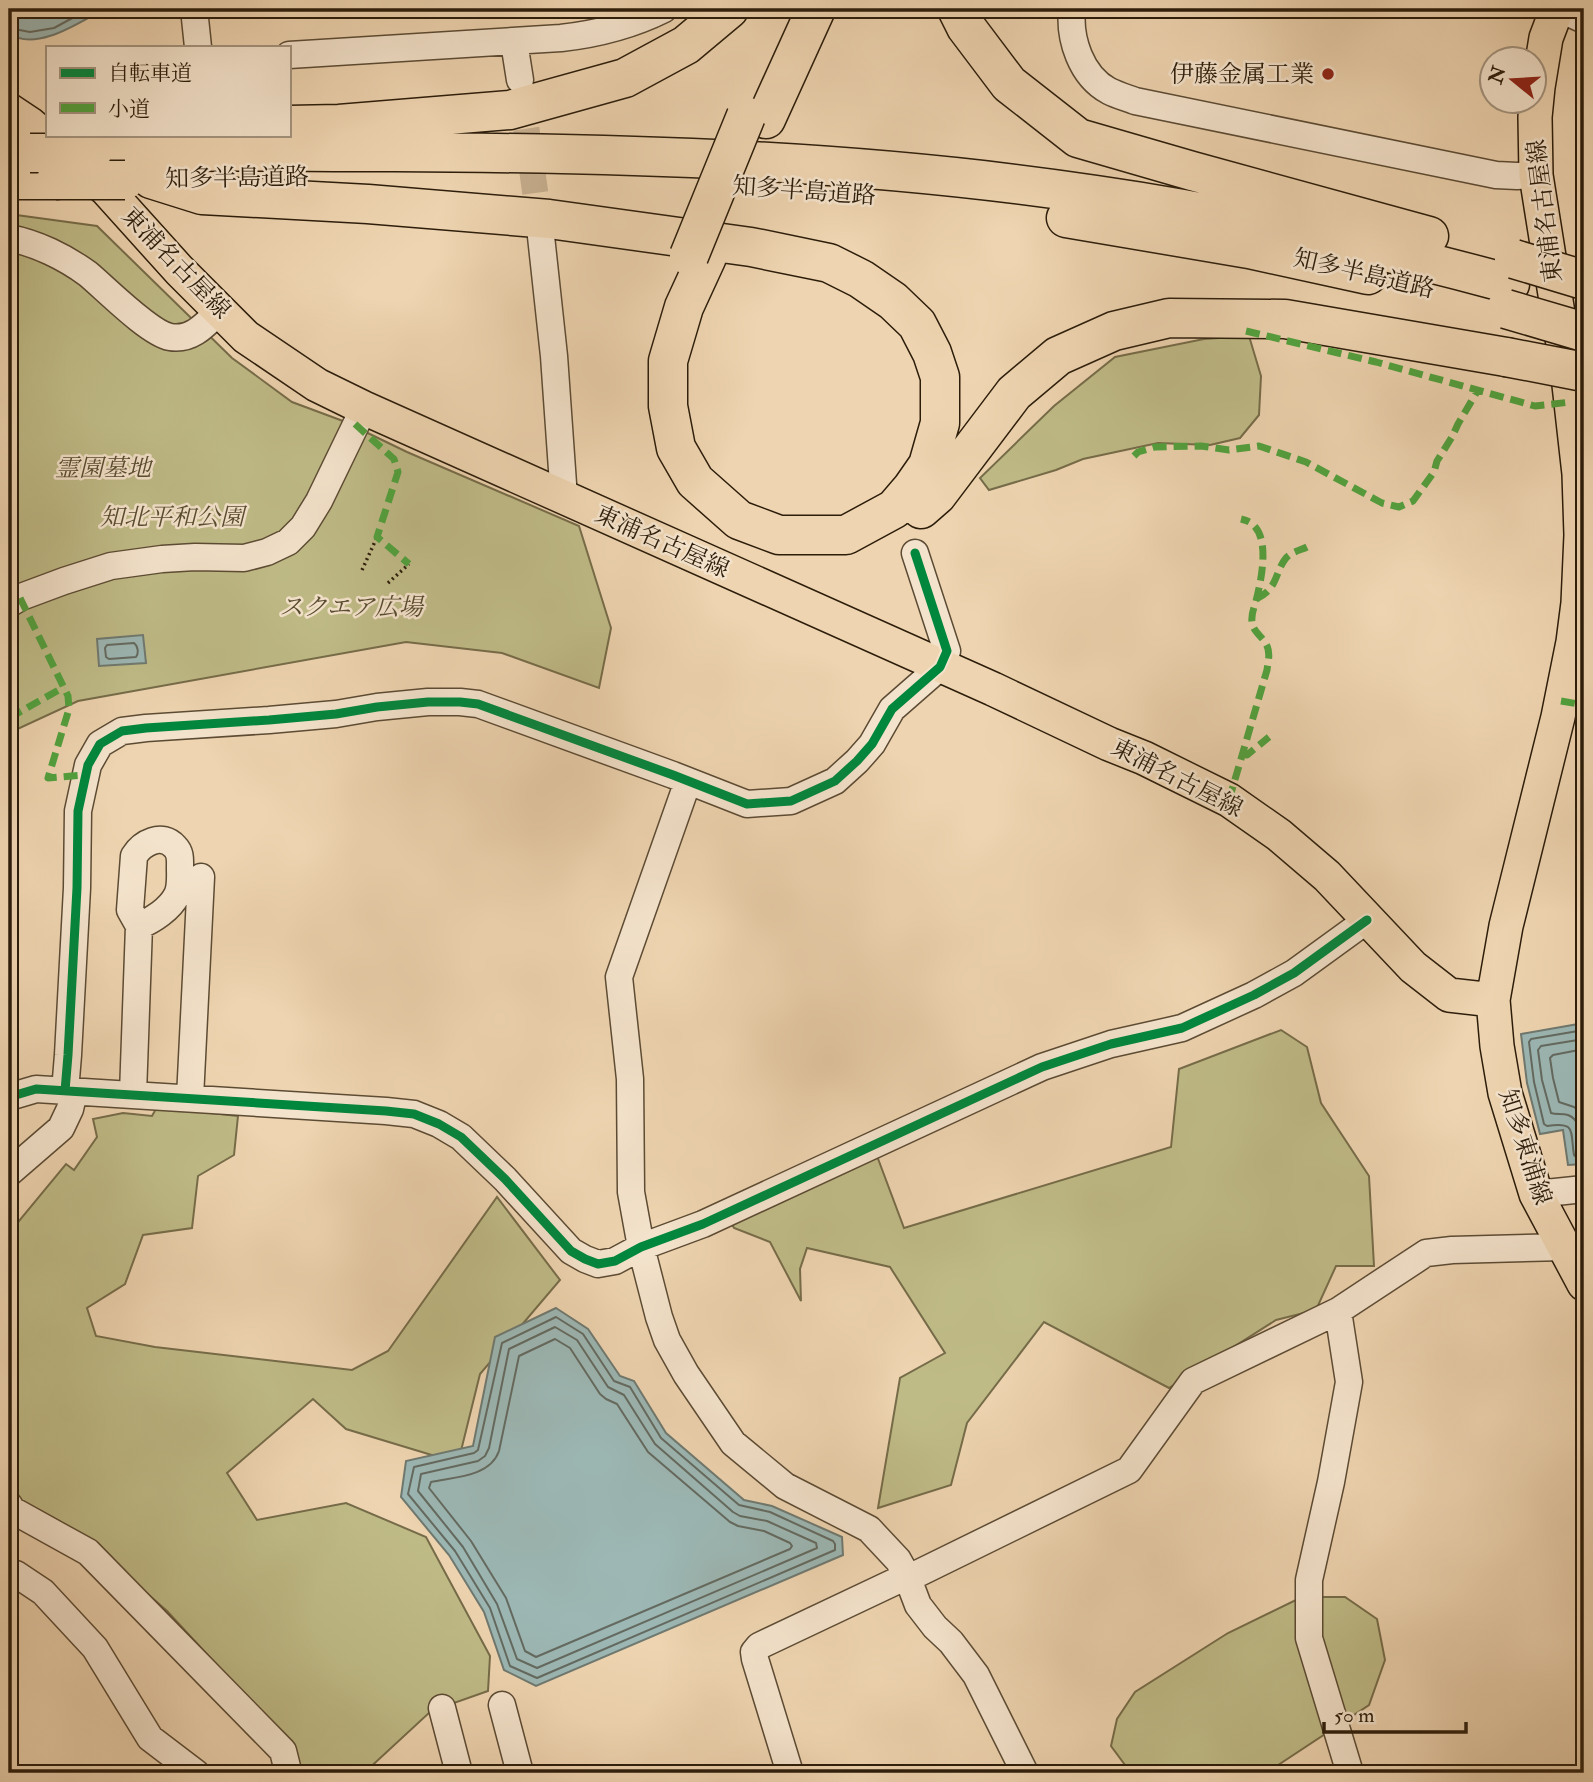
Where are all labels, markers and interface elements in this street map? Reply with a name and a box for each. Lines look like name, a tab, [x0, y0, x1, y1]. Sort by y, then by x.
legend	[46, 46, 290, 136]
north arrow	[1478, 46, 1548, 116]
place label: 伊藤金属工業	[1170, 59, 1314, 90]
text: 自転車道	[108, 60, 192, 87]
text: N	[1483, 62, 1512, 88]
marker: 伊藤金属工業	[1320, 66, 1336, 82]
text: 小道	[108, 96, 150, 123]
street label: 東浦名古屋線	[1521, 138, 1569, 284]
street label: 知多半島道路	[165, 161, 309, 195]
street label: 知多半島道路	[731, 171, 877, 211]
street label: 東浦名古屋線	[115, 200, 237, 326]
street label: 知多半島道路	[1290, 243, 1438, 305]
park label: 霊園墓地	[55, 453, 154, 484]
street label: 東浦名古屋線	[590, 499, 734, 585]
park label: 知北平和公園	[100, 502, 248, 533]
park label: スクエア広場	[279, 592, 425, 623]
street label: 東浦名古屋線	[1106, 732, 1248, 824]
street label: 知多東浦線	[1492, 1085, 1558, 1209]
scale bar	[1324, 1691, 1465, 1735]
text: 50 m	[1334, 1702, 1375, 1729]

